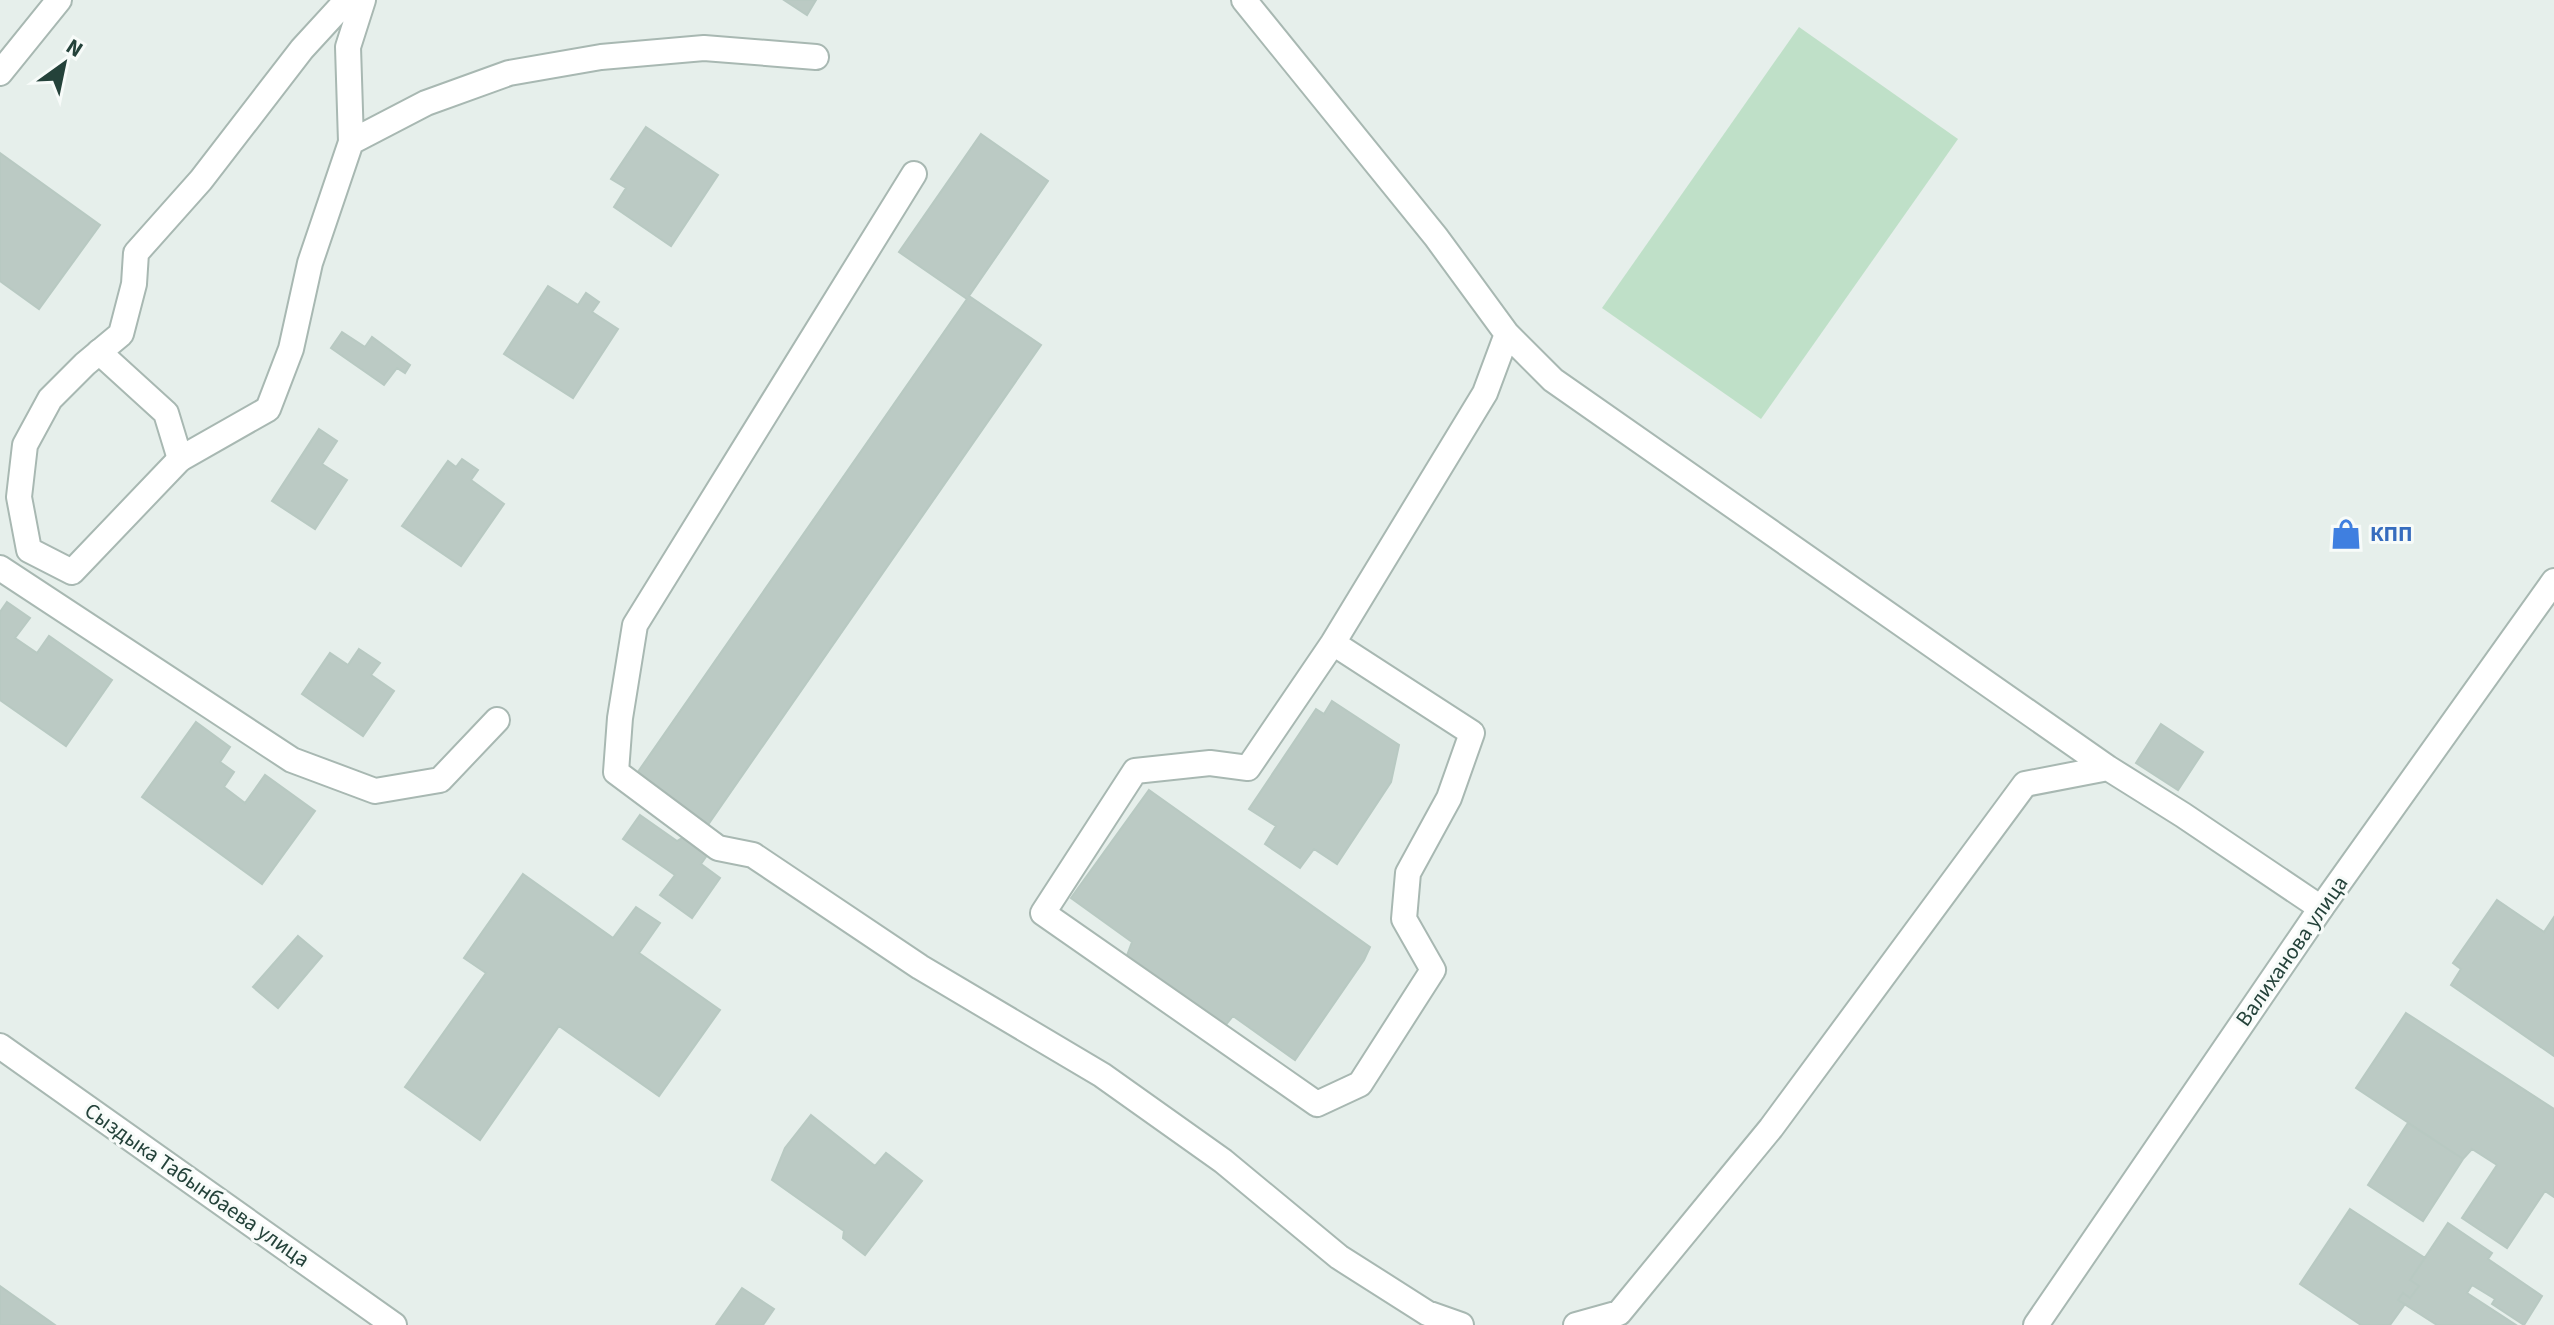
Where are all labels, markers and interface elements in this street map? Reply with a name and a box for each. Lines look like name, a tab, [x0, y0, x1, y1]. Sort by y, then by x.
north arrow	[24, 24, 104, 104]
text: N	[59, 31, 89, 65]
shop icon: КПП	[2329, 517, 2363, 551]
place label: КПП	[2370, 518, 2413, 550]
street label: Валиханова улица	[2228, 869, 2356, 1033]
street label: Сыздыка Табынбаева улица	[78, 1095, 316, 1275]

